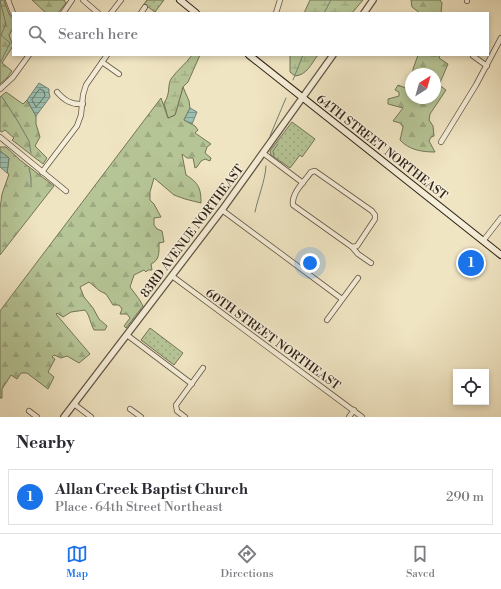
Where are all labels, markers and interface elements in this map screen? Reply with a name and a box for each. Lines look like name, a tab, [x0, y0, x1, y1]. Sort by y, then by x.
search box	[12, 12, 489, 56]
icon: search	[26, 23, 48, 45]
text: Search here	[58, 25, 138, 44]
north arrow	[405, 68, 441, 104]
street label: 64TH STREET NORTHEAST	[313, 92, 451, 204]
street label: 83RD AVENUE NORTHEAST	[137, 161, 248, 301]
pin: 1	[458, 248, 484, 278]
your location	[300, 253, 320, 273]
street label: 60TH STREET NORTHEAST	[202, 285, 343, 394]
map controls	[453, 369, 489, 405]
button: locate	[453, 369, 489, 405]
text: Nearby	[16, 432, 75, 454]
text: Allan Creek Baptist Church	[55, 480, 248, 499]
text: 1	[27, 489, 33, 505]
text: 290 m	[446, 489, 484, 505]
text: Place · 64th Street Northeast	[55, 499, 223, 515]
tab: Map	[66, 543, 88, 581]
tab: Directions	[221, 543, 274, 581]
tab: Saved	[406, 543, 435, 581]

